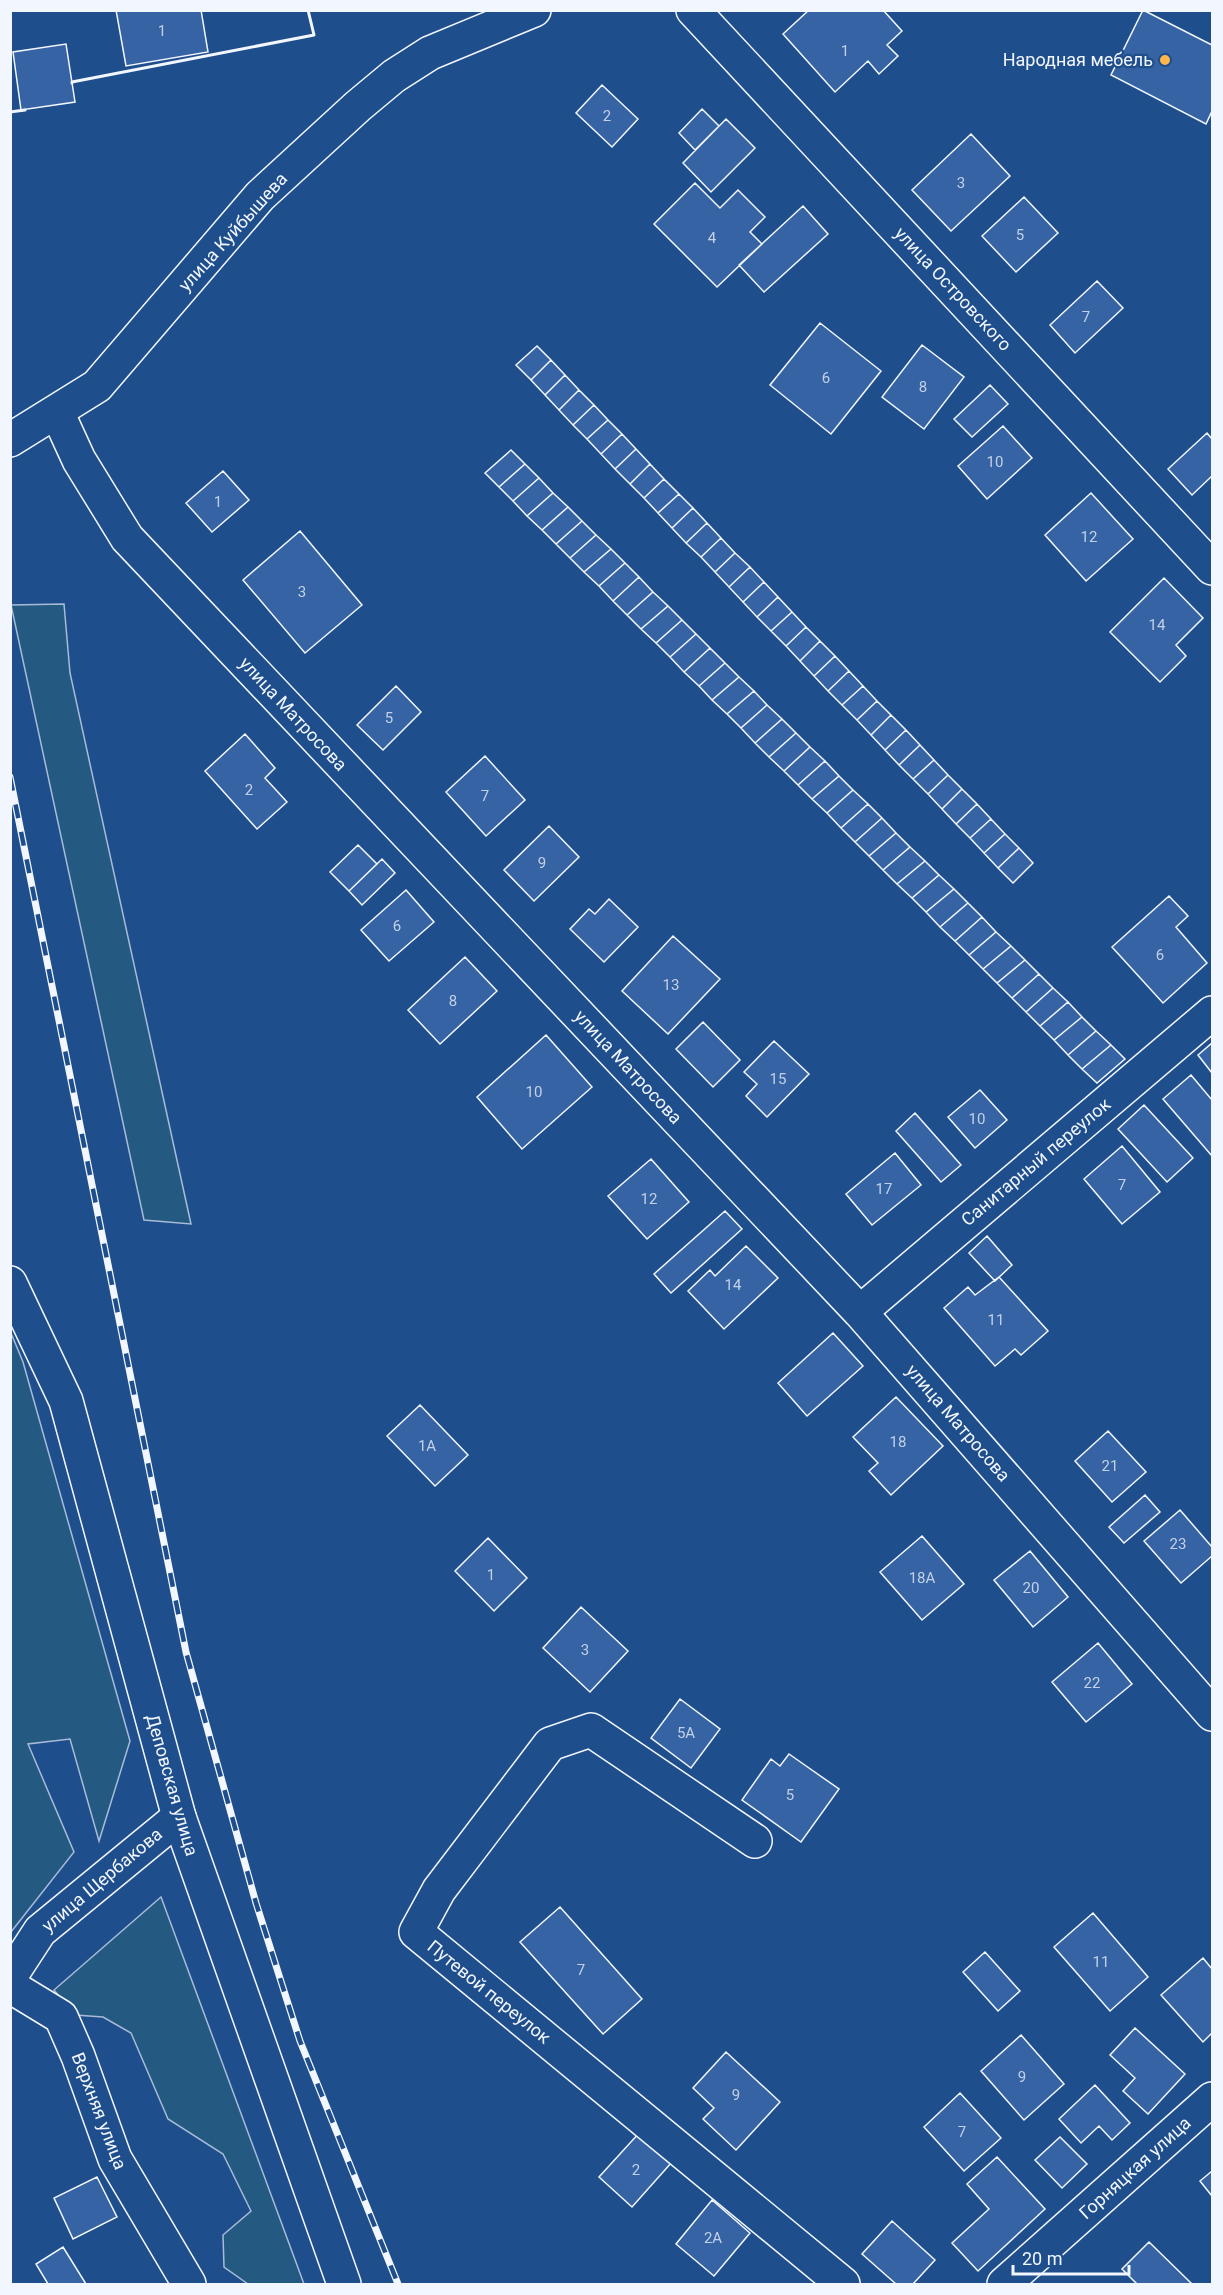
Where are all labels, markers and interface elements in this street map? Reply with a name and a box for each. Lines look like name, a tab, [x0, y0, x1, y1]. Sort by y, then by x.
house number: 1	[158, 22, 166, 40]
house number: 1	[841, 42, 849, 60]
place label: Народная мебель	[1003, 49, 1153, 70]
marker: Народная мебель	[1158, 53, 1172, 67]
house number: 2	[603, 107, 611, 125]
street label: улица Куйбышева	[174, 168, 291, 295]
house number: 3	[957, 174, 965, 192]
street label: улица Островского	[890, 222, 1016, 355]
house number: 5	[1016, 226, 1024, 244]
house number: 4	[708, 229, 717, 247]
house number: 7	[1082, 308, 1090, 326]
house number: 6	[822, 369, 830, 387]
house number: 8	[919, 378, 927, 396]
house number: 10	[987, 453, 1003, 471]
house number: 1	[214, 493, 222, 511]
house number: 12	[1081, 528, 1097, 546]
house number: 3	[298, 583, 306, 601]
house number: 14	[1149, 616, 1166, 634]
street label: улица Матросова	[235, 652, 352, 775]
house number: 5	[385, 709, 393, 727]
house number: 2	[245, 781, 253, 799]
house number: 7	[481, 787, 489, 805]
house number: 9	[538, 854, 546, 872]
house number: 6	[393, 917, 401, 935]
house number: 6	[1156, 946, 1164, 964]
house number: 13	[663, 976, 679, 994]
house number: 8	[449, 992, 457, 1010]
street label: улица Матросова	[570, 1005, 687, 1128]
house number: 15	[770, 1070, 786, 1088]
house number: 10	[526, 1083, 542, 1101]
street label: Санитарный переулок	[957, 1093, 1115, 1230]
house number: 10	[969, 1110, 985, 1128]
house number: 7	[1118, 1176, 1126, 1194]
house number: 17	[876, 1180, 892, 1198]
house number: 12	[641, 1190, 657, 1208]
house number: 14	[725, 1276, 742, 1294]
house number: 11	[988, 1311, 1004, 1329]
street label: улица Матросова	[902, 1360, 1015, 1485]
house number: 18	[890, 1433, 906, 1451]
house number: 1А	[418, 1437, 436, 1455]
house number: 21	[1102, 1457, 1118, 1475]
house number: 23	[1170, 1535, 1186, 1553]
house number: 1	[487, 1566, 495, 1584]
house number: 18А	[909, 1569, 936, 1587]
house number: 20	[1023, 1579, 1039, 1597]
house number: 3	[581, 1641, 589, 1659]
house number: 22	[1084, 1674, 1100, 1692]
street label: Деповская улица	[142, 1711, 203, 1858]
house number: 5А	[677, 1724, 695, 1742]
house number: 5	[786, 1786, 794, 1804]
street label: улица Щербакова	[37, 1823, 166, 1936]
street label: Путевой переулок	[424, 1936, 555, 2048]
house number: 11	[1093, 1953, 1109, 1971]
house number: 7	[577, 1961, 585, 1979]
street label: Верхняя улица	[68, 2049, 131, 2172]
house number: 9	[1018, 2068, 1026, 2086]
house number: 9	[732, 2086, 740, 2104]
street label: Горняцкая улица	[1075, 2112, 1195, 2223]
house number: 7	[958, 2123, 966, 2141]
house number: 2	[632, 2161, 640, 2179]
house number: 2А	[704, 2229, 722, 2247]
scale bar	[1013, 2238, 1128, 2276]
text: 20 m	[1022, 2248, 1062, 2269]

